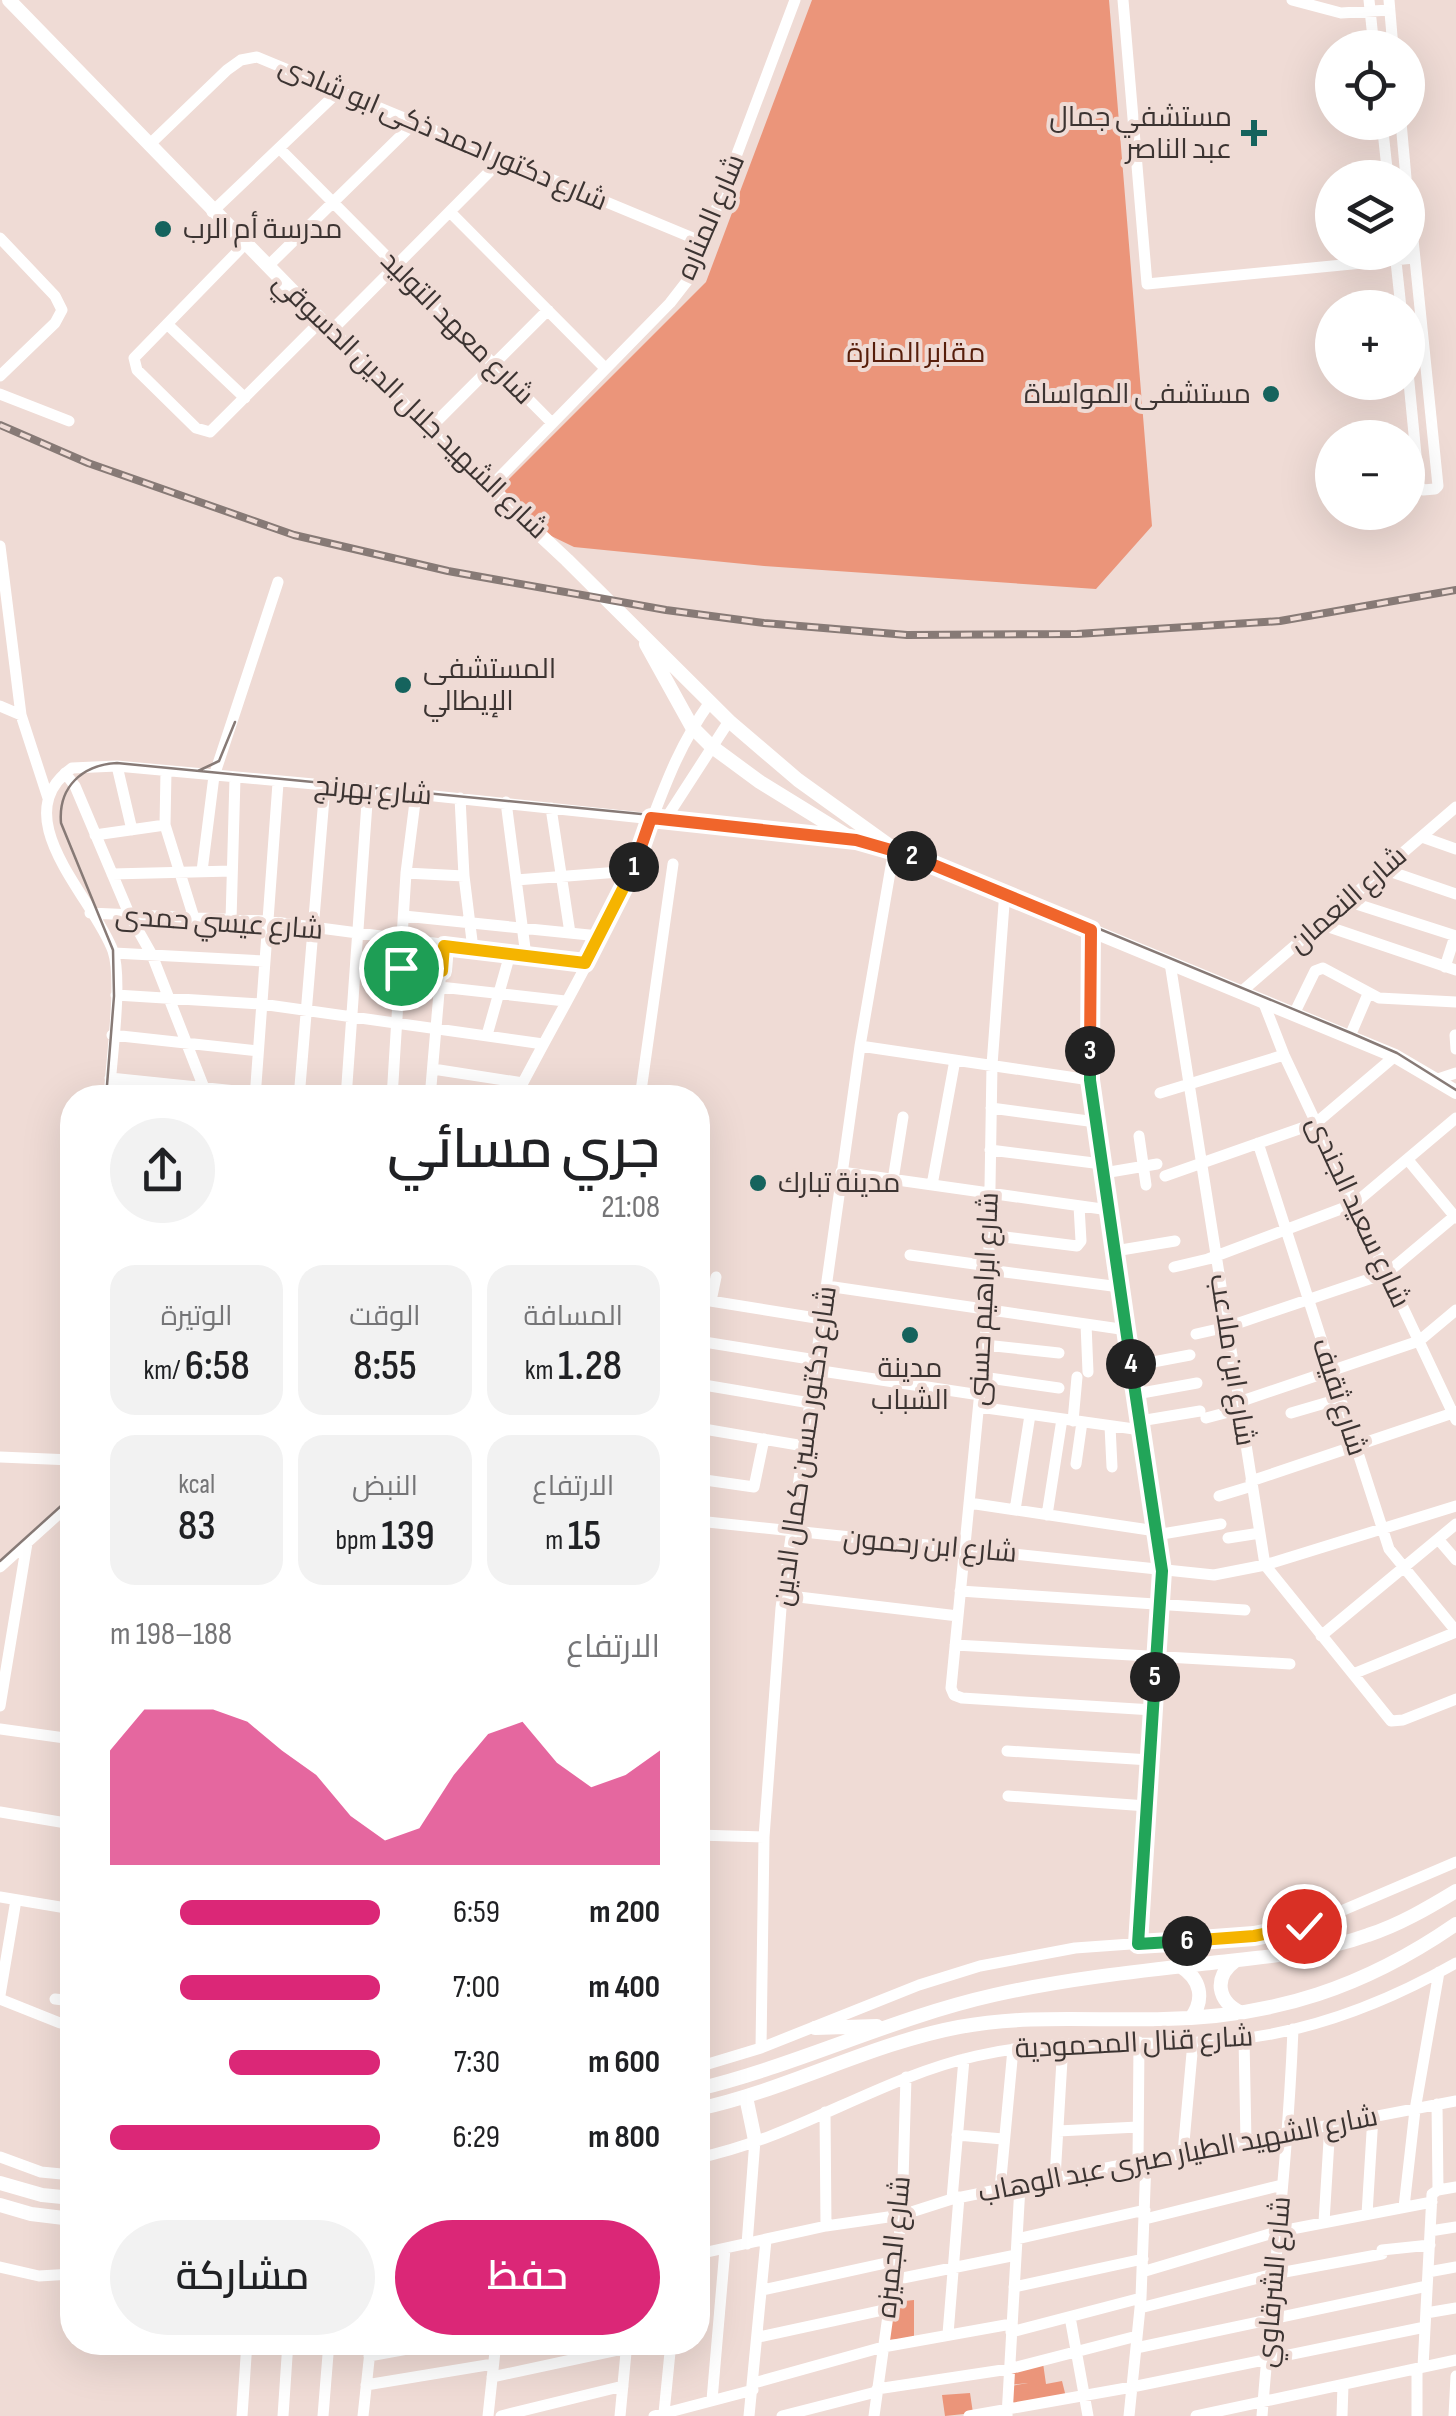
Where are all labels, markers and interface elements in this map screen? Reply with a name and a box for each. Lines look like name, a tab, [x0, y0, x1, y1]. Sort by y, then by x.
map controls	[1315, 30, 1425, 530]
button: locate	[1315, 30, 1425, 140]
street label: شارع دكتور احمد ذكى ابو شادى	[274, 50, 612, 219]
place label: مستشفي جمال عبد الناصر	[1049, 101, 1232, 166]
marker: مستشفي جمال عبد الناصر	[1241, 120, 1267, 146]
street label: شارع المناره	[670, 149, 753, 285]
button: layers	[1315, 160, 1425, 270]
place label: مدرسة أم الرب	[183, 211, 342, 248]
marker: مدرسة أم الرب	[152, 218, 174, 240]
street label: شارع معهد التوليد	[373, 245, 540, 412]
street label: شارع الشهيد جلال الدين الدسوقي	[263, 266, 554, 549]
button: +	[1315, 290, 1425, 400]
park label: مقابر المنارة	[847, 337, 985, 370]
place label: مستشفى المواساة	[1024, 378, 1251, 411]
marker: مستشفى المواساة	[1260, 383, 1282, 405]
button: −	[1315, 420, 1425, 530]
place label: المستشفى الإيطالي	[423, 653, 556, 722]
marker: المستشفى الإيطالي	[392, 674, 414, 696]
street label: شارع بهرنج	[313, 769, 433, 814]
pin: 2	[887, 831, 937, 881]
text: 2	[906, 839, 918, 872]
street label: شارع النعمان	[1282, 840, 1414, 961]
pin: 1	[609, 842, 659, 892]
text: 1	[629, 850, 639, 883]
street label: شارع عيسي حمدى	[114, 899, 324, 950]
pin	[359, 926, 444, 1011]
icon: arrive	[374, 941, 429, 996]
pin: 3	[1065, 1026, 1115, 1076]
text: 3	[1084, 1034, 1096, 1067]
street label: شارع سعيد الجندى	[1298, 1111, 1417, 1314]
text: جري مسائي	[387, 1117, 660, 1184]
button: share	[110, 1118, 215, 1223]
place label: مدينة تبارك	[778, 1167, 901, 1200]
marker: مدينة تبارك	[747, 1172, 769, 1194]
text: 21:08	[601, 1188, 660, 1227]
street label: شارع ابراهيم حسنى	[962, 1191, 1008, 1407]
street label: شارع ابن ملاعب	[1201, 1272, 1262, 1449]
street label: شارع دكتور حسين كمال الدين	[766, 1284, 845, 1608]
text: الوتيرة	[161, 1300, 233, 1333]
text: الوقت	[349, 1300, 421, 1333]
text: المسافة	[524, 1300, 623, 1333]
marker: مدينة الشباب	[899, 1324, 921, 1346]
street label: شارع ثقيف	[1304, 1334, 1374, 1460]
pin: 4	[1106, 1339, 1156, 1389]
text: 6:58	[185, 1341, 250, 1392]
text: 8:55	[353, 1341, 417, 1392]
text: 1.28	[558, 1341, 622, 1392]
text: 4	[1124, 1347, 1138, 1380]
place label: مدينة الشباب	[871, 1352, 949, 1417]
text: /km	[144, 1354, 185, 1387]
text: km	[525, 1354, 558, 1387]
text: kcal	[178, 1468, 215, 1501]
text: النبض	[352, 1470, 418, 1503]
text: الارتفاع	[532, 1470, 614, 1503]
text: 83	[178, 1501, 215, 1552]
text: 139	[381, 1511, 435, 1562]
text: 15	[568, 1511, 601, 1562]
street label: شارع ابن رحمون	[842, 1522, 1018, 1571]
text: bpm	[335, 1524, 381, 1557]
text: m	[545, 1524, 568, 1557]
text: 188–198 m	[110, 1615, 232, 1654]
text: الارتفاع	[566, 1628, 660, 1667]
pin: 5	[1130, 1652, 1180, 1702]
text: 5	[1149, 1660, 1161, 1693]
pin	[1262, 1884, 1347, 1969]
text: 6:59	[453, 1893, 500, 1932]
text: 200 m	[589, 1893, 660, 1932]
icon: check	[1277, 1899, 1332, 1954]
pin: 6	[1162, 1916, 1212, 1966]
text: 6	[1180, 1924, 1194, 1957]
text: 7:00	[453, 1968, 500, 2007]
text: 400 m	[588, 1968, 660, 2007]
street label: شارع قنال المحمودية	[1014, 2020, 1254, 2067]
text: 7:30	[454, 2043, 500, 2082]
text: 600 m	[588, 2043, 660, 2082]
street label: شارع الشهيد الطيار صبرى عبد الوهاب	[976, 2100, 1381, 2211]
text: 6:29	[453, 2118, 500, 2157]
text: 800 m	[588, 2118, 660, 2157]
street label: شارع الجميزه	[870, 2174, 919, 2320]
street label: شارع الشرقاوي	[1250, 2195, 1302, 2369]
button: مشاركة	[110, 2220, 375, 2335]
button: حفظ	[395, 2220, 660, 2335]

